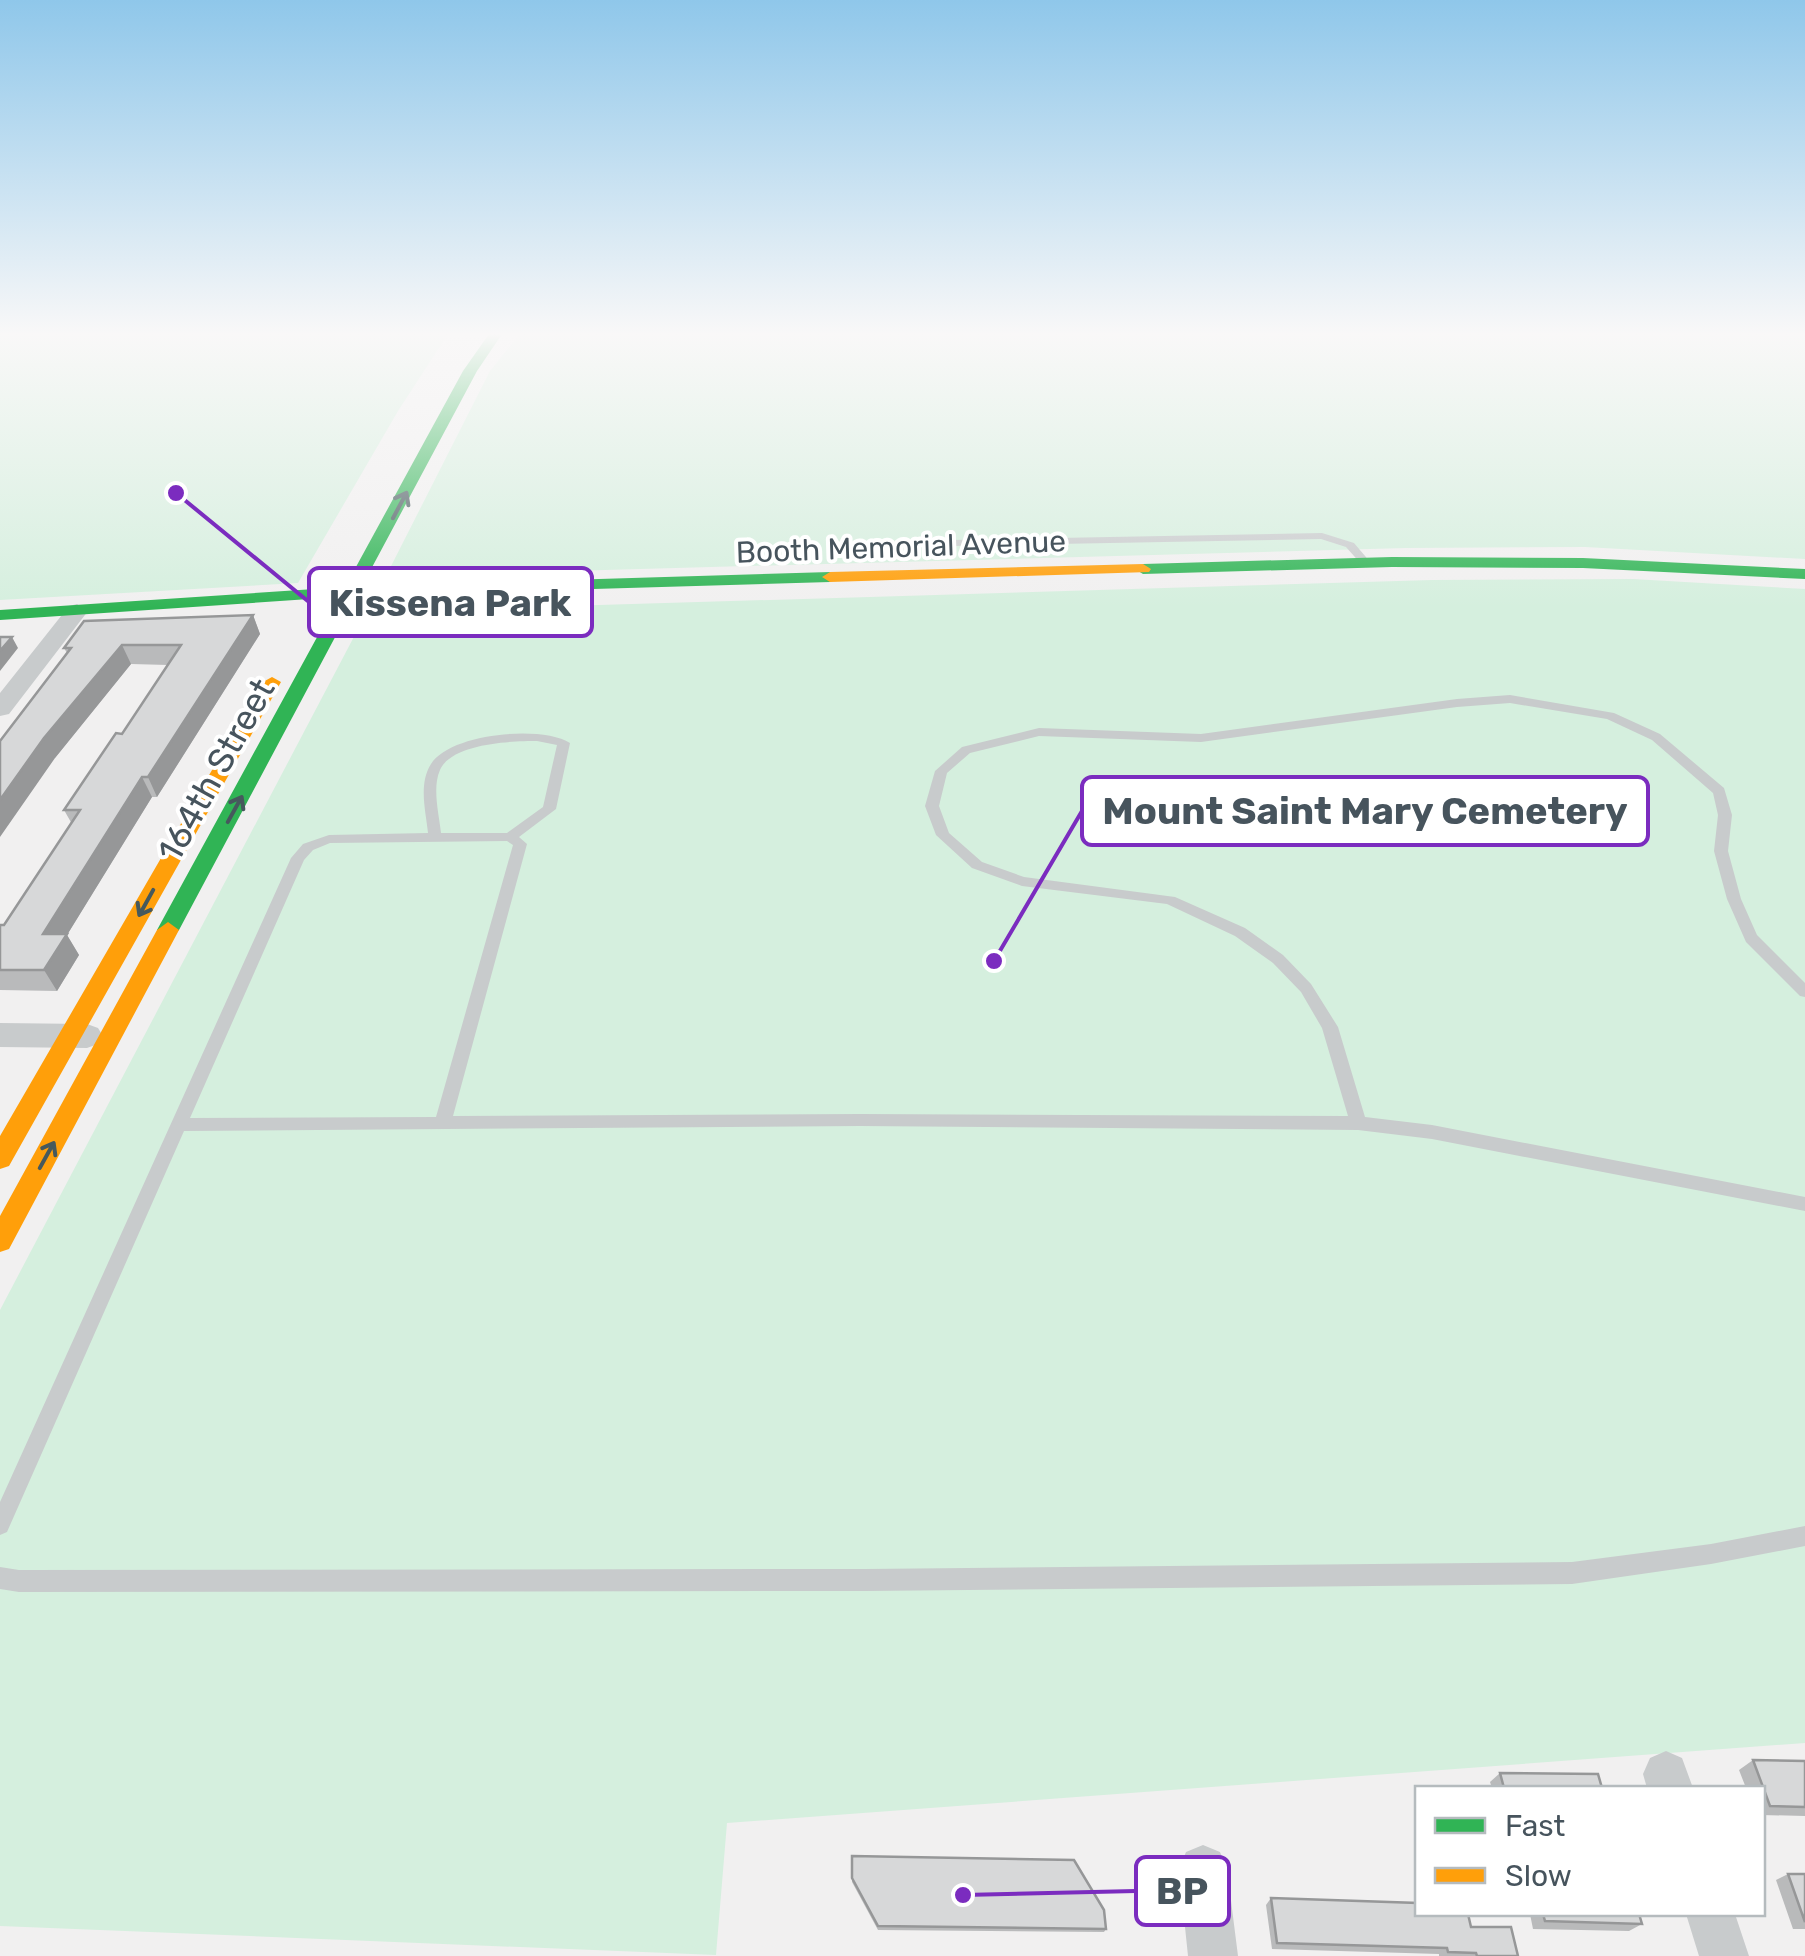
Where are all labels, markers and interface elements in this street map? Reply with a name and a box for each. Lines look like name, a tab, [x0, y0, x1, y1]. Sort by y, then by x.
one-way arrow	[390, 491, 410, 521]
street label: Booth Memorial Avenue	[735, 523, 1067, 571]
callout: Kissena Park	[309, 568, 592, 636]
text: Kissena Park	[329, 580, 571, 626]
street label: 164th Street	[149, 671, 283, 869]
callout: Mount Saint Mary Cemetery	[1082, 777, 1648, 845]
text: Mount Saint Mary Cemetery	[1102, 788, 1628, 834]
one-way arrow	[226, 794, 246, 824]
one-way arrow	[136, 888, 156, 917]
one-way arrow	[37, 1141, 57, 1171]
legend	[1415, 1786, 1765, 1916]
text: Fast	[1505, 1808, 1565, 1844]
callout: BP	[1136, 1857, 1229, 1925]
text: Slow	[1505, 1858, 1572, 1894]
text: BP	[1156, 1868, 1208, 1914]

